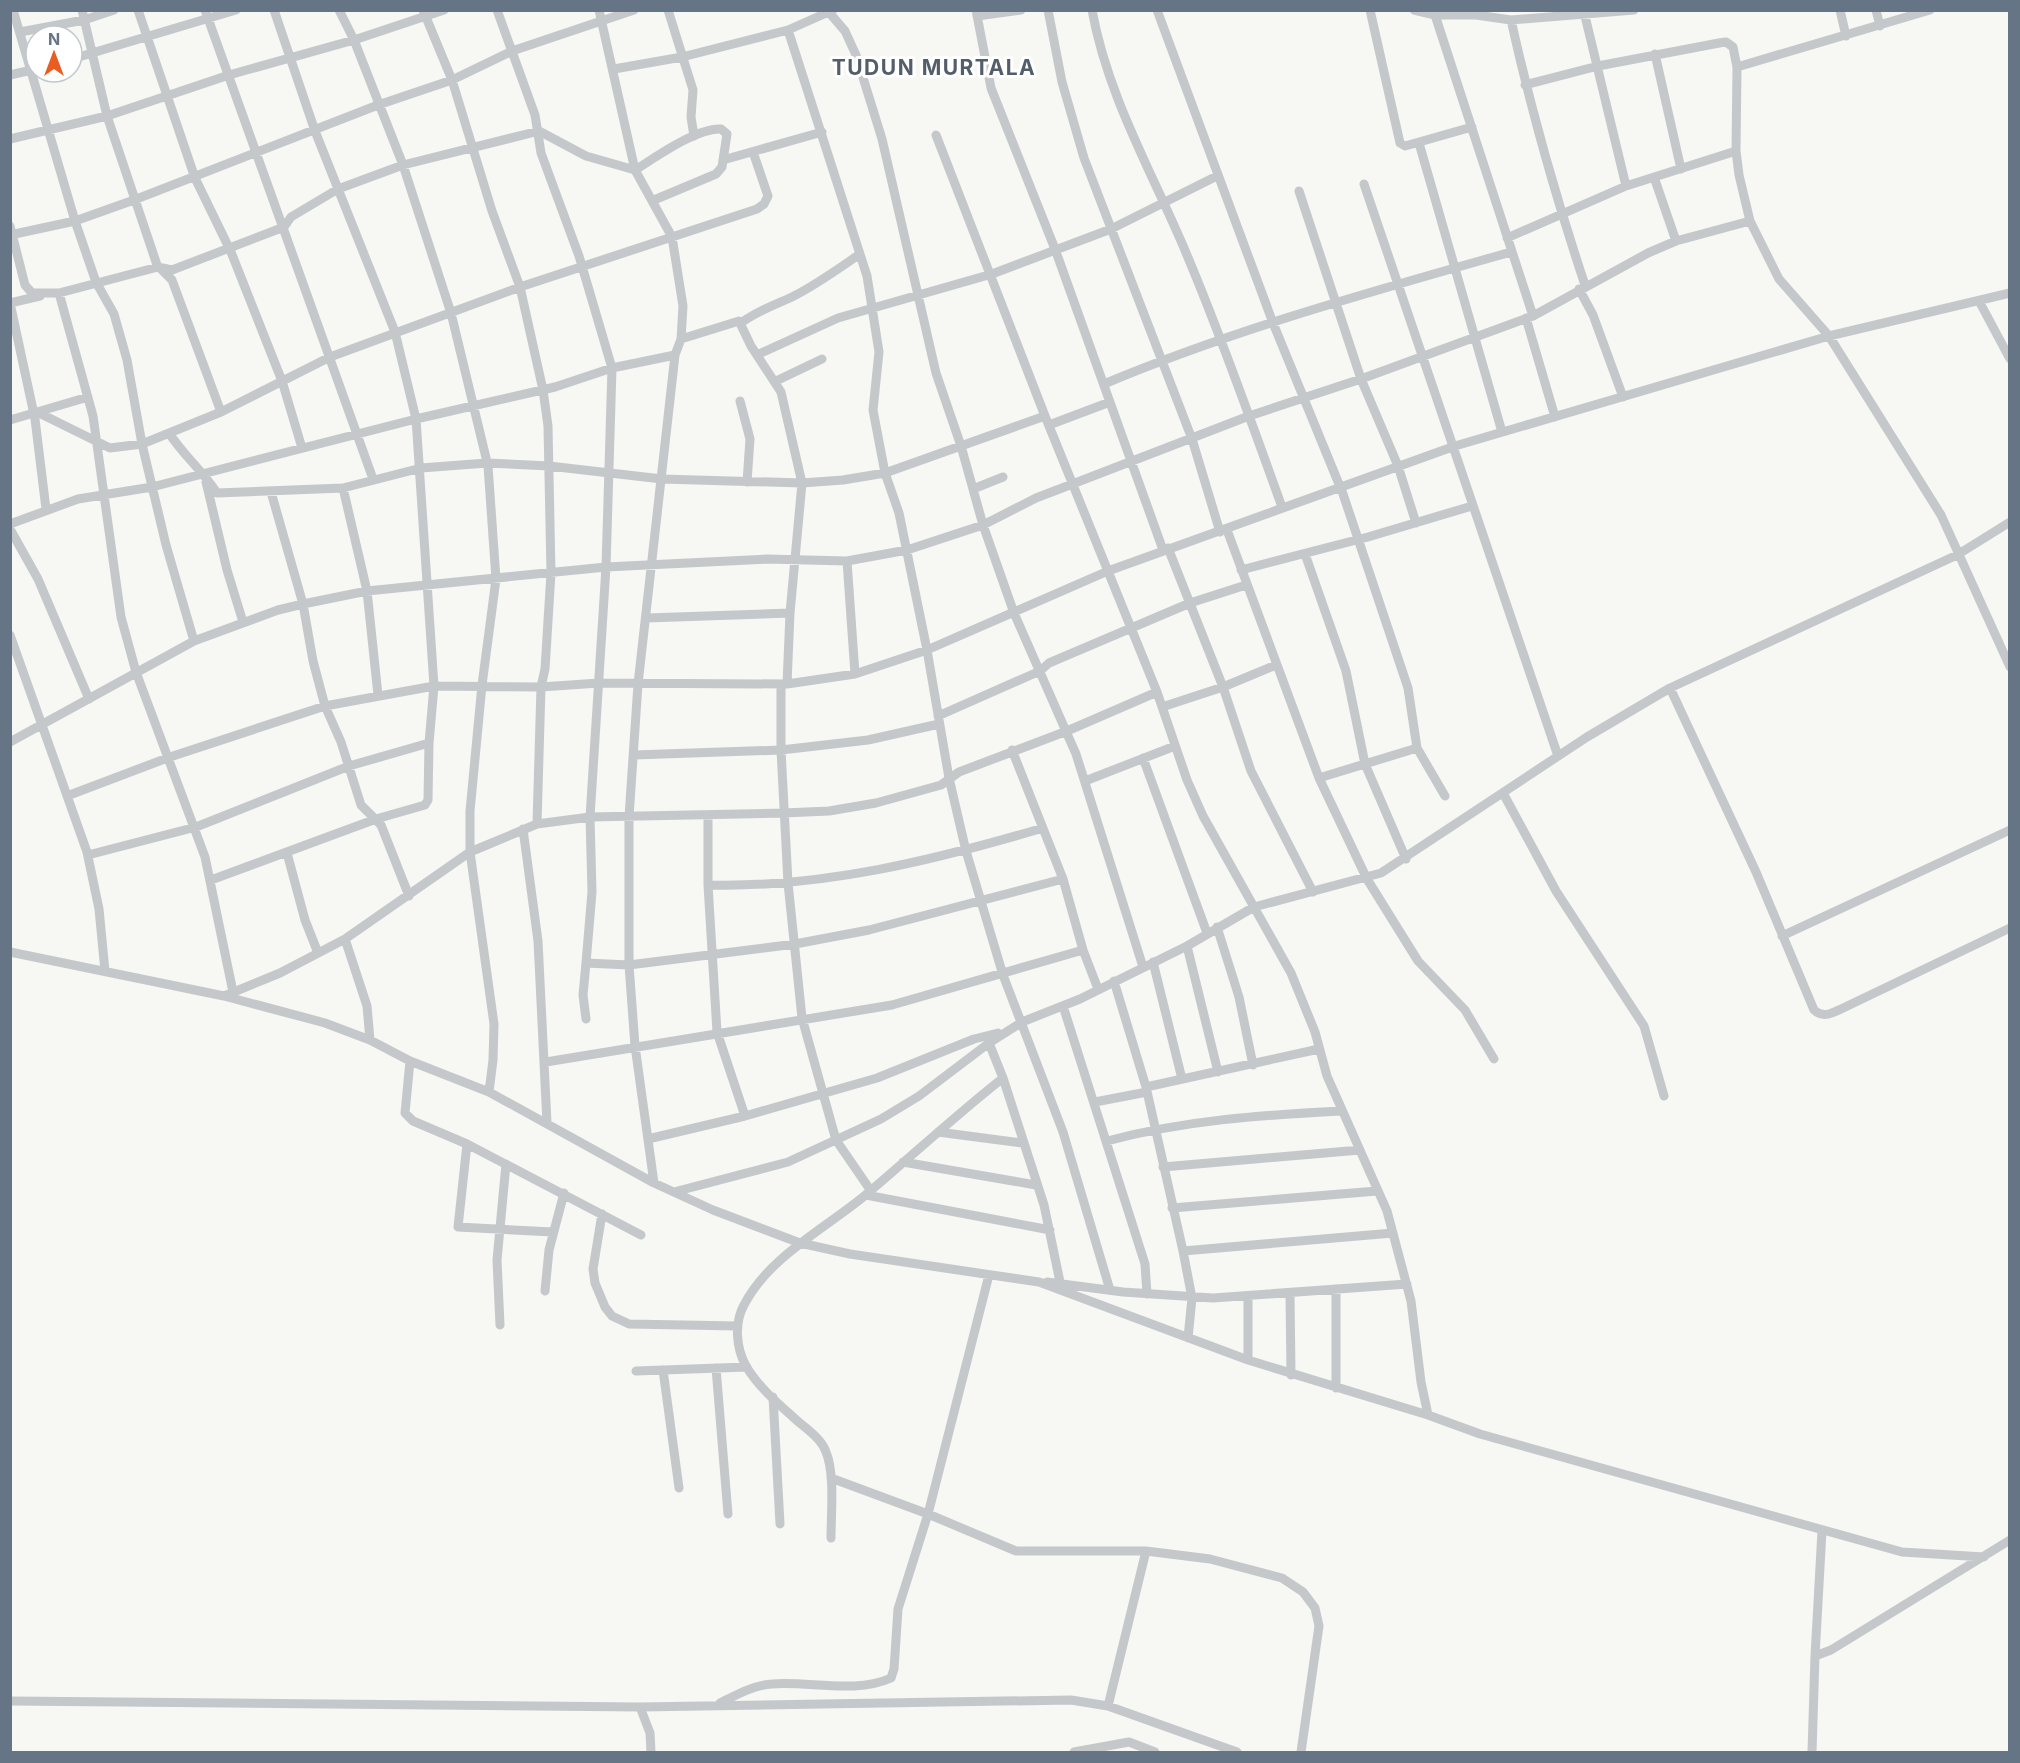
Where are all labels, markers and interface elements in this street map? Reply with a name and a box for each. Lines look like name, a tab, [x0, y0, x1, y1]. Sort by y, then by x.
north arrow	[24, 24, 84, 84]
text: N	[48, 29, 60, 49]
district label: TUDUN MURTALA	[832, 55, 1036, 80]

